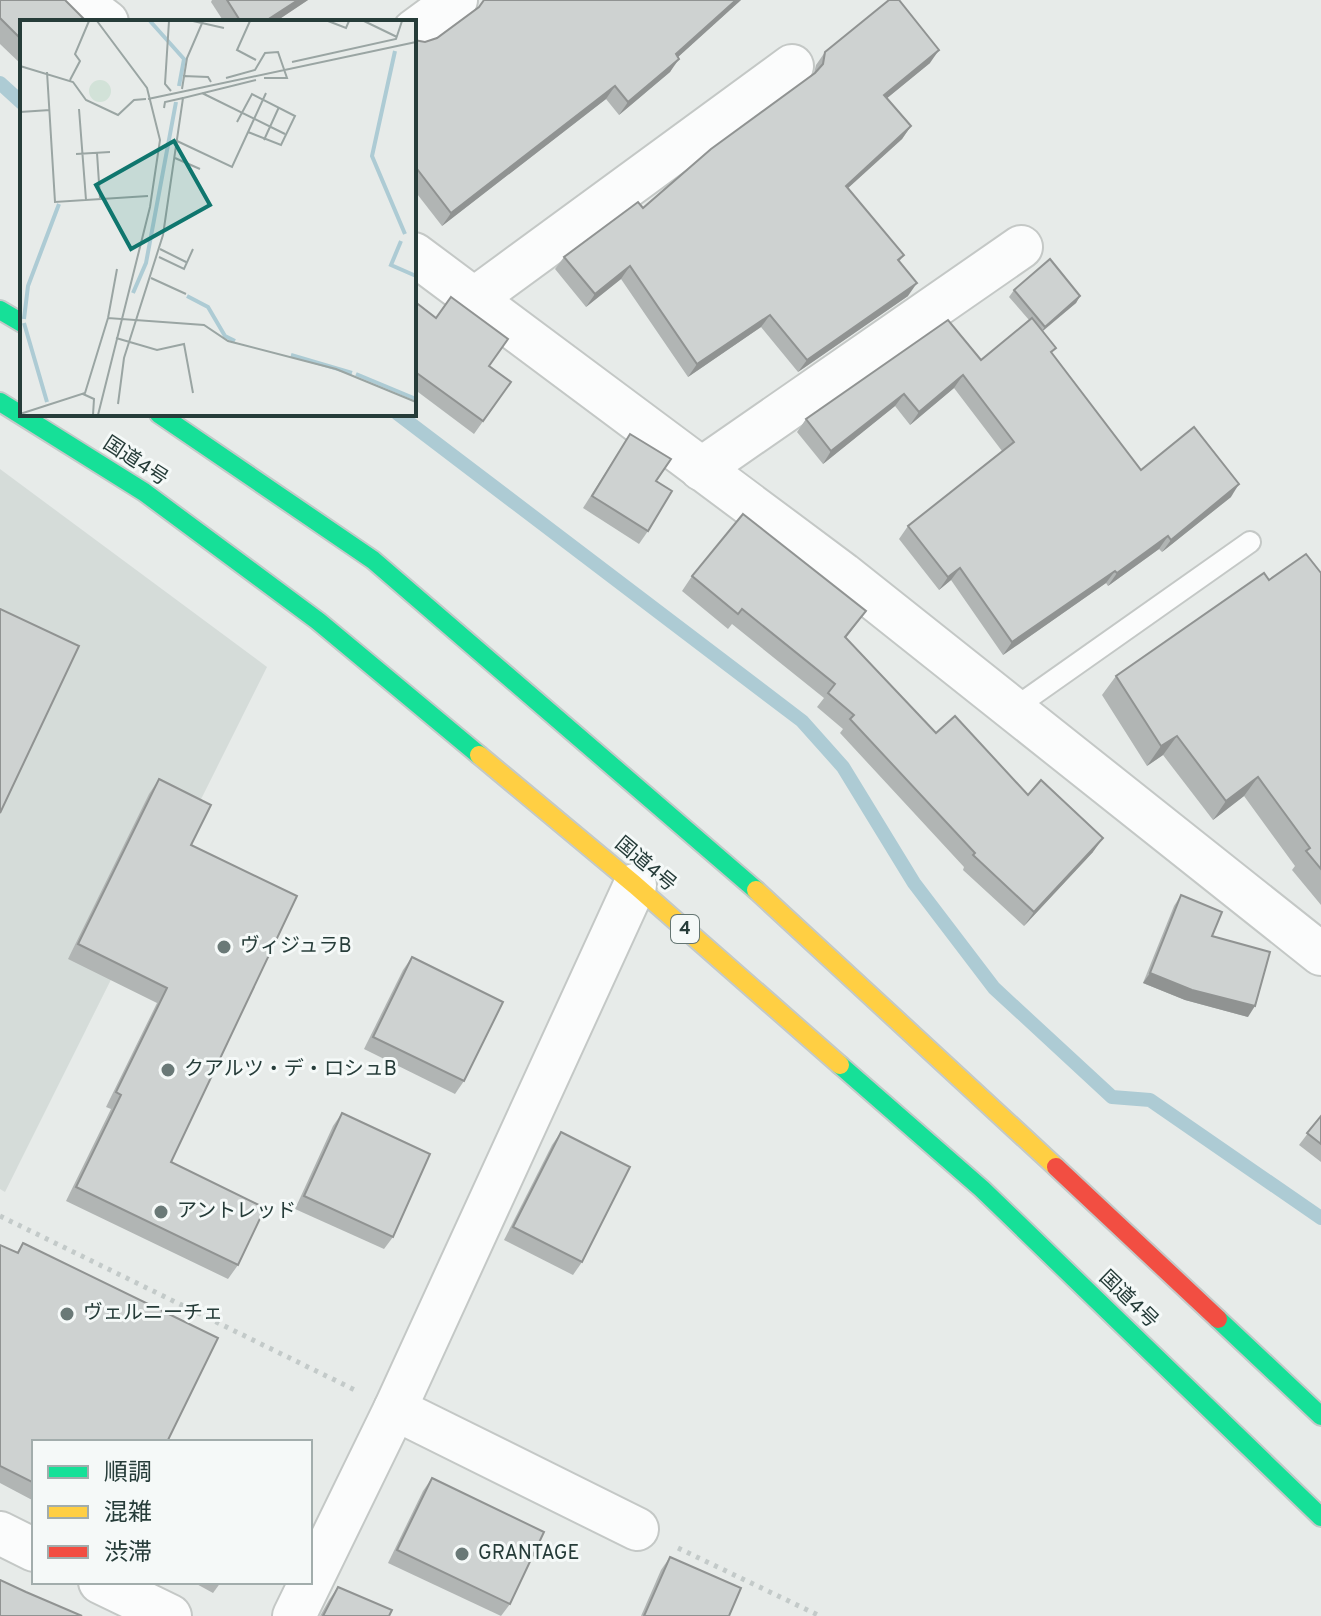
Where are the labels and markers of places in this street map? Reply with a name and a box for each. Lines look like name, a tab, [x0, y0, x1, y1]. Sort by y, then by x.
place label: ヴィジュラB	[240, 934, 352, 960]
marker: ヴィジュラB	[215, 938, 233, 956]
place label: クアルツ・デ・ロシュB	[184, 1057, 397, 1083]
marker: クアルツ・デ・ロシュB	[159, 1061, 177, 1079]
place label: アントレッド	[177, 1199, 296, 1225]
marker: アントレッド	[152, 1203, 170, 1221]
place label: ヴェルニーチェ	[83, 1301, 223, 1327]
marker: ヴェルニーチェ	[58, 1305, 76, 1323]
place label: GRANTAGE	[478, 1541, 580, 1567]
marker: GRANTAGE	[453, 1545, 471, 1563]

